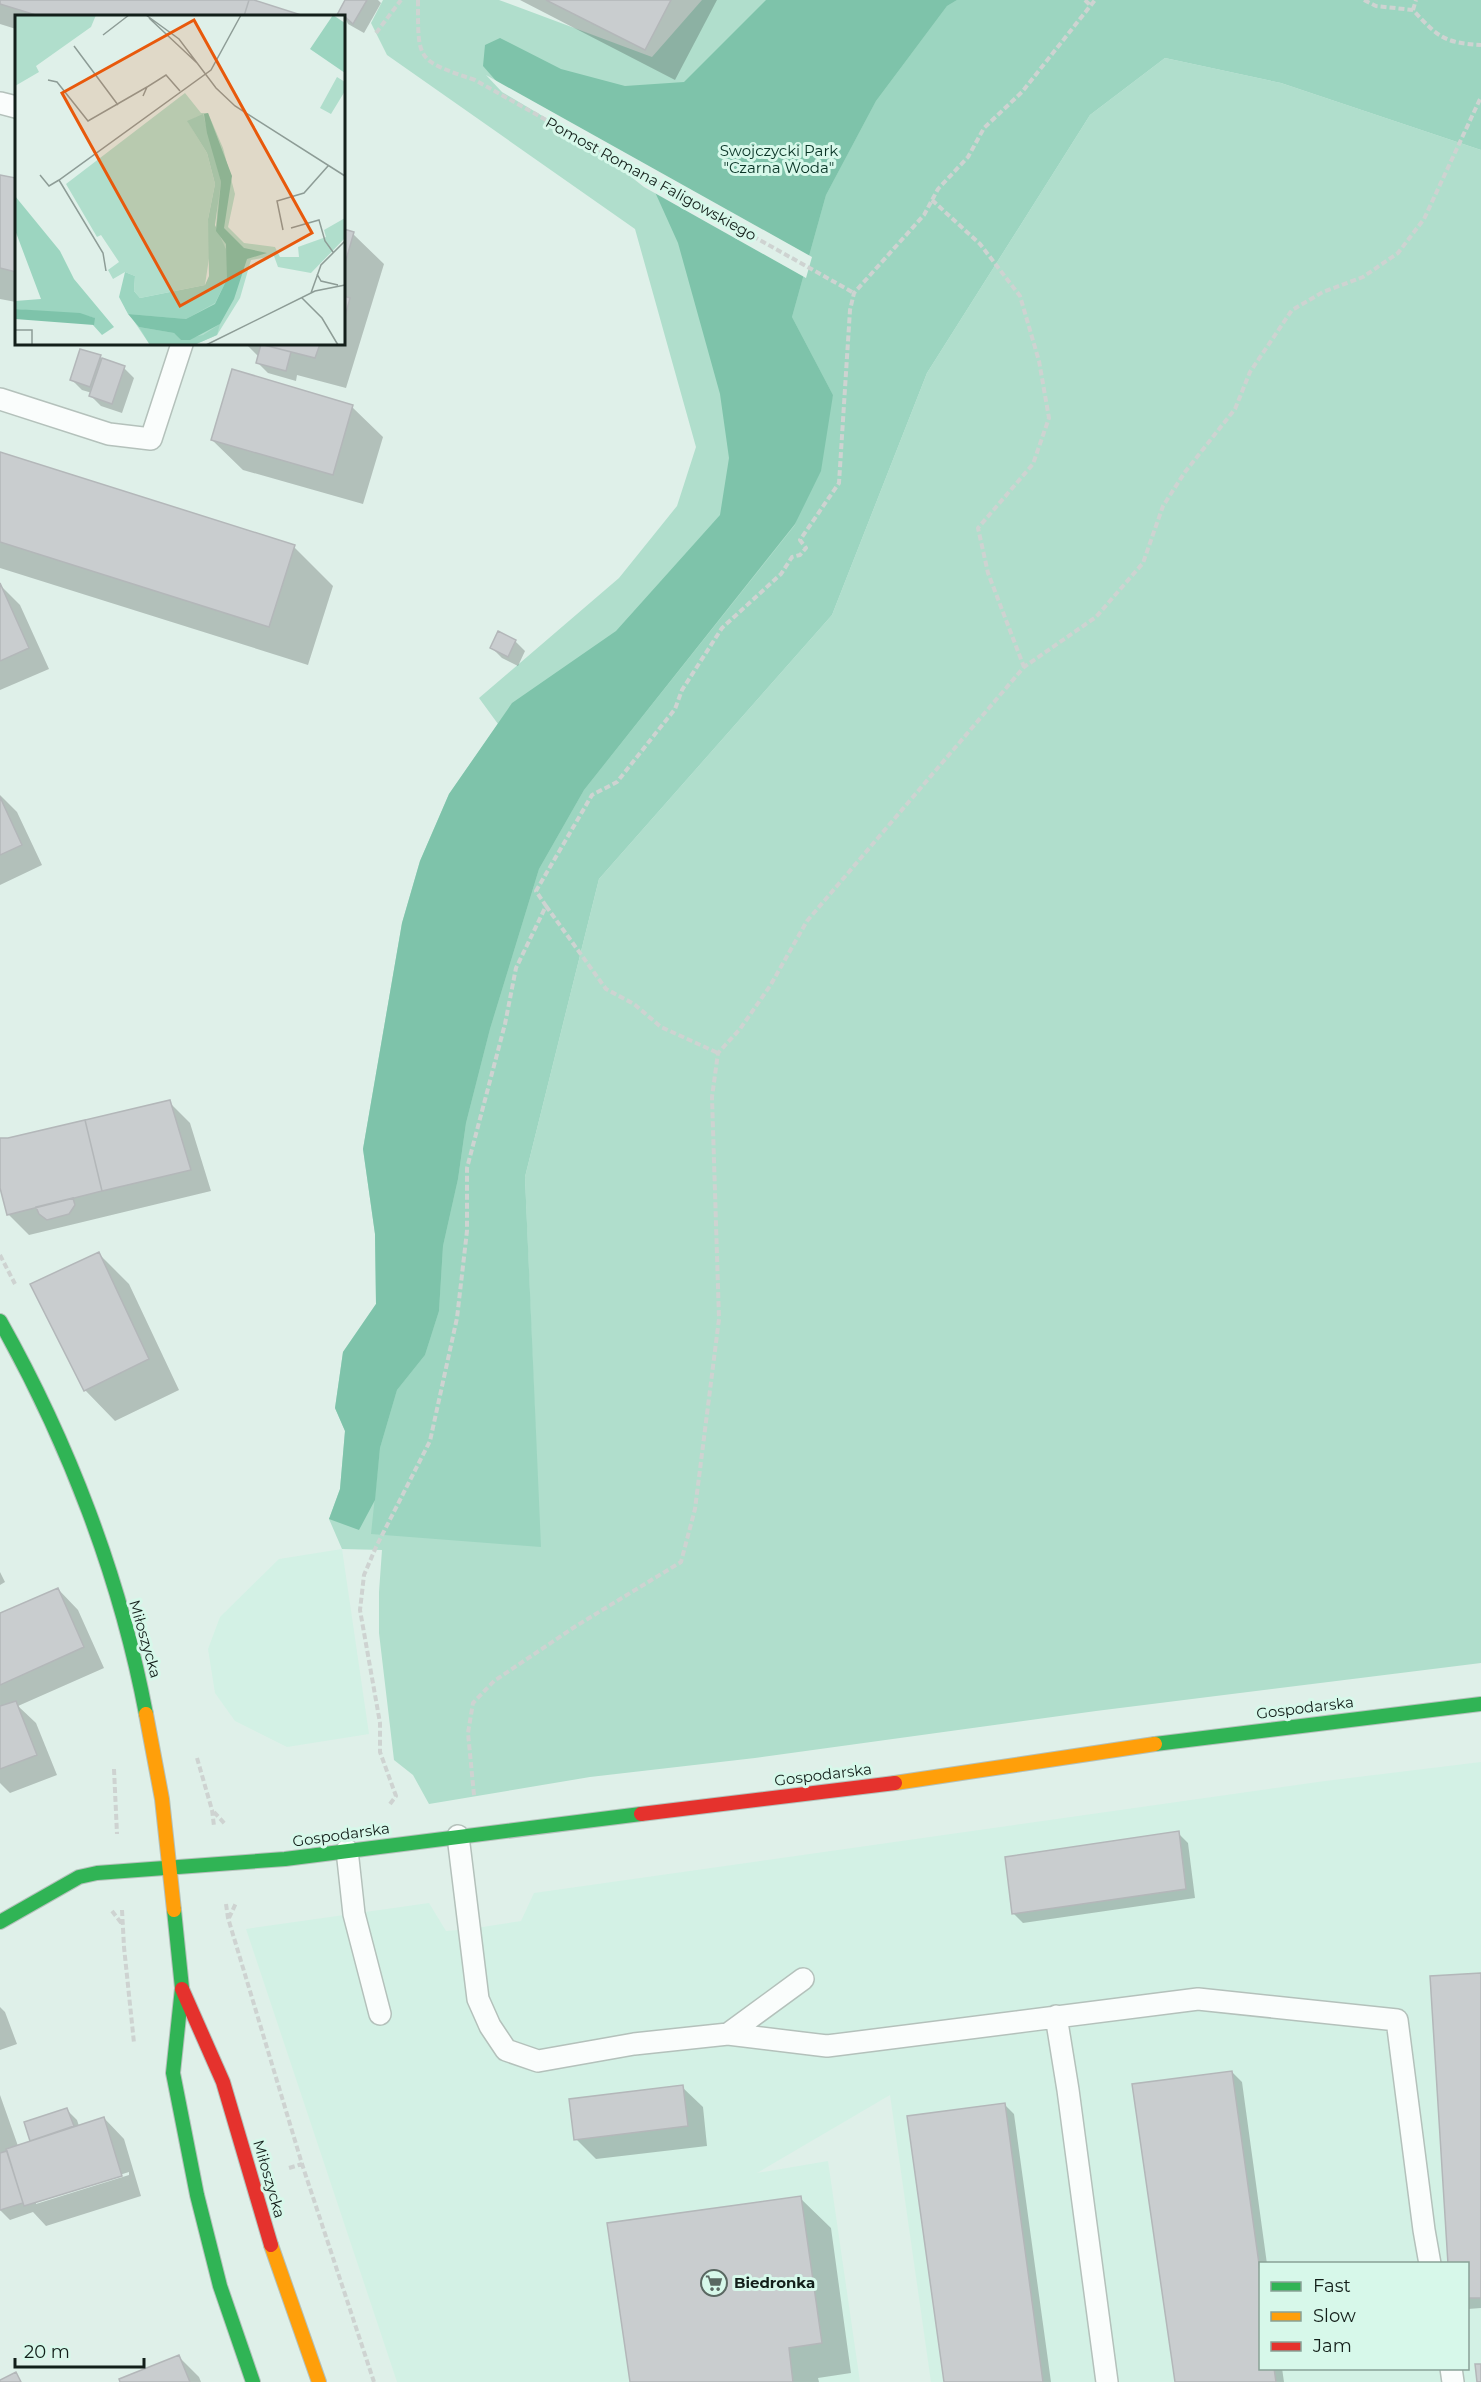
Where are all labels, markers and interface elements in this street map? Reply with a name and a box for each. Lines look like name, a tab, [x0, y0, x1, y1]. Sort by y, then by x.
inset map	[15, 15, 345, 345]
street label: Pomost Romana Faligowskiego	[542, 112, 760, 245]
park label: Swojczycki Park "Czarna Woda"	[720, 141, 838, 177]
street label: Miłoszycka	[125, 1598, 166, 1680]
street label: Gospodarska	[1255, 1692, 1355, 1723]
street label: Gospodarska	[773, 1759, 873, 1790]
street label: Gospodarska	[291, 1818, 391, 1851]
street label: Miłoszycka	[249, 2138, 290, 2220]
legend	[1259, 2262, 1469, 2370]
supermarket icon: Biedronka	[699, 2268, 729, 2298]
place label: Biedronka	[734, 2273, 815, 2292]
text: Fast	[1313, 2275, 1351, 2297]
text: Slow	[1313, 2305, 1356, 2327]
scale bar	[15, 2331, 144, 2369]
text: Jam	[1312, 2335, 1352, 2357]
text: 20 m	[24, 2341, 70, 2363]

